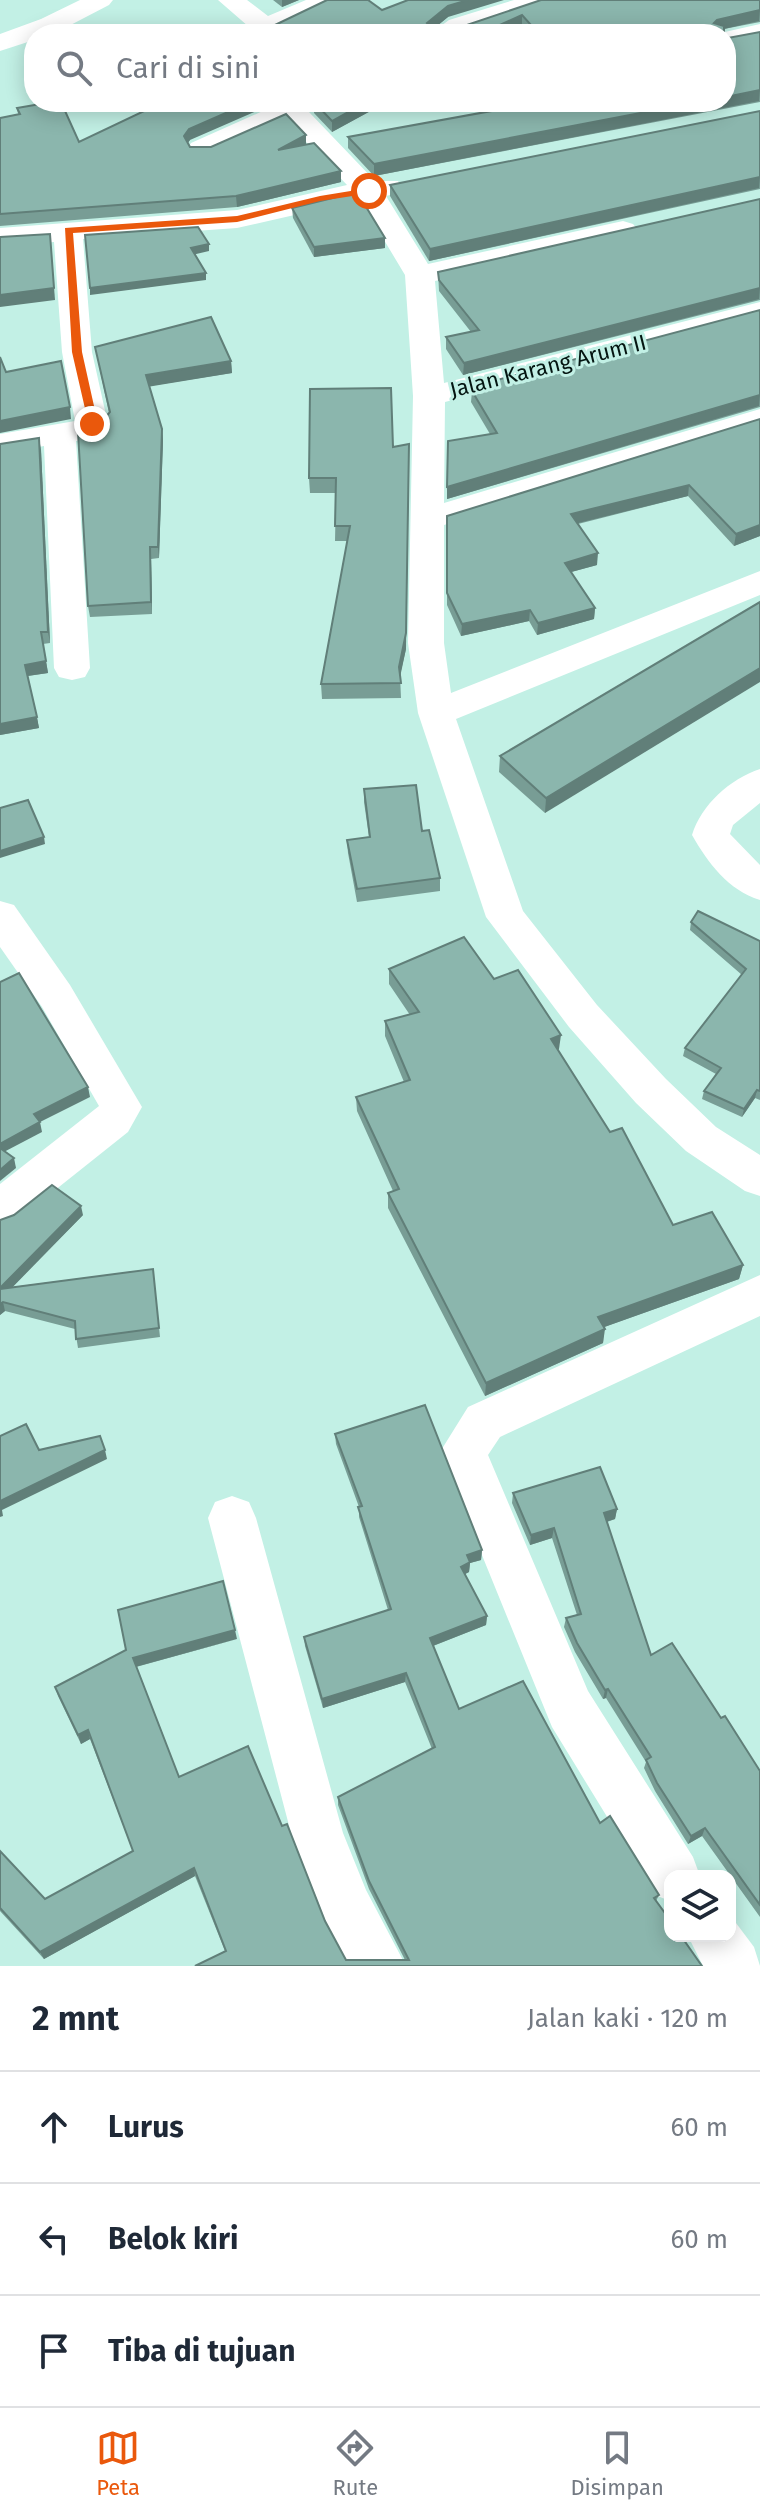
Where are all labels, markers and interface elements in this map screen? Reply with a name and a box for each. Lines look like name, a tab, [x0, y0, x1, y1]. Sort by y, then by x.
search box	[24, 24, 736, 112]
icon: search	[52, 46, 96, 90]
text: Cari di sini	[116, 50, 260, 86]
route start	[351, 173, 387, 209]
street label: Jalan Karang Arum II	[447, 329, 649, 403]
route end	[74, 406, 110, 442]
map controls	[664, 1870, 736, 1942]
button: layers	[664, 1870, 736, 1942]
text: 2 mnt	[32, 1998, 119, 2039]
text: Jalan kaki · 120 m	[527, 2003, 728, 2034]
icon: ahead	[32, 2105, 76, 2149]
text: Lurus	[108, 2109, 184, 2145]
text: 60 m	[670, 2112, 728, 2143]
icon: left	[32, 2217, 76, 2261]
text: Belok kiri	[108, 2221, 239, 2257]
text: 60 m	[670, 2224, 728, 2255]
icon: arrive	[32, 2329, 76, 2373]
text: Tiba di tujuan	[108, 2333, 295, 2369]
tab: Peta	[96, 2426, 140, 2501]
tab: Rute	[332, 2426, 378, 2501]
tab: Disimpan	[570, 2426, 664, 2501]

